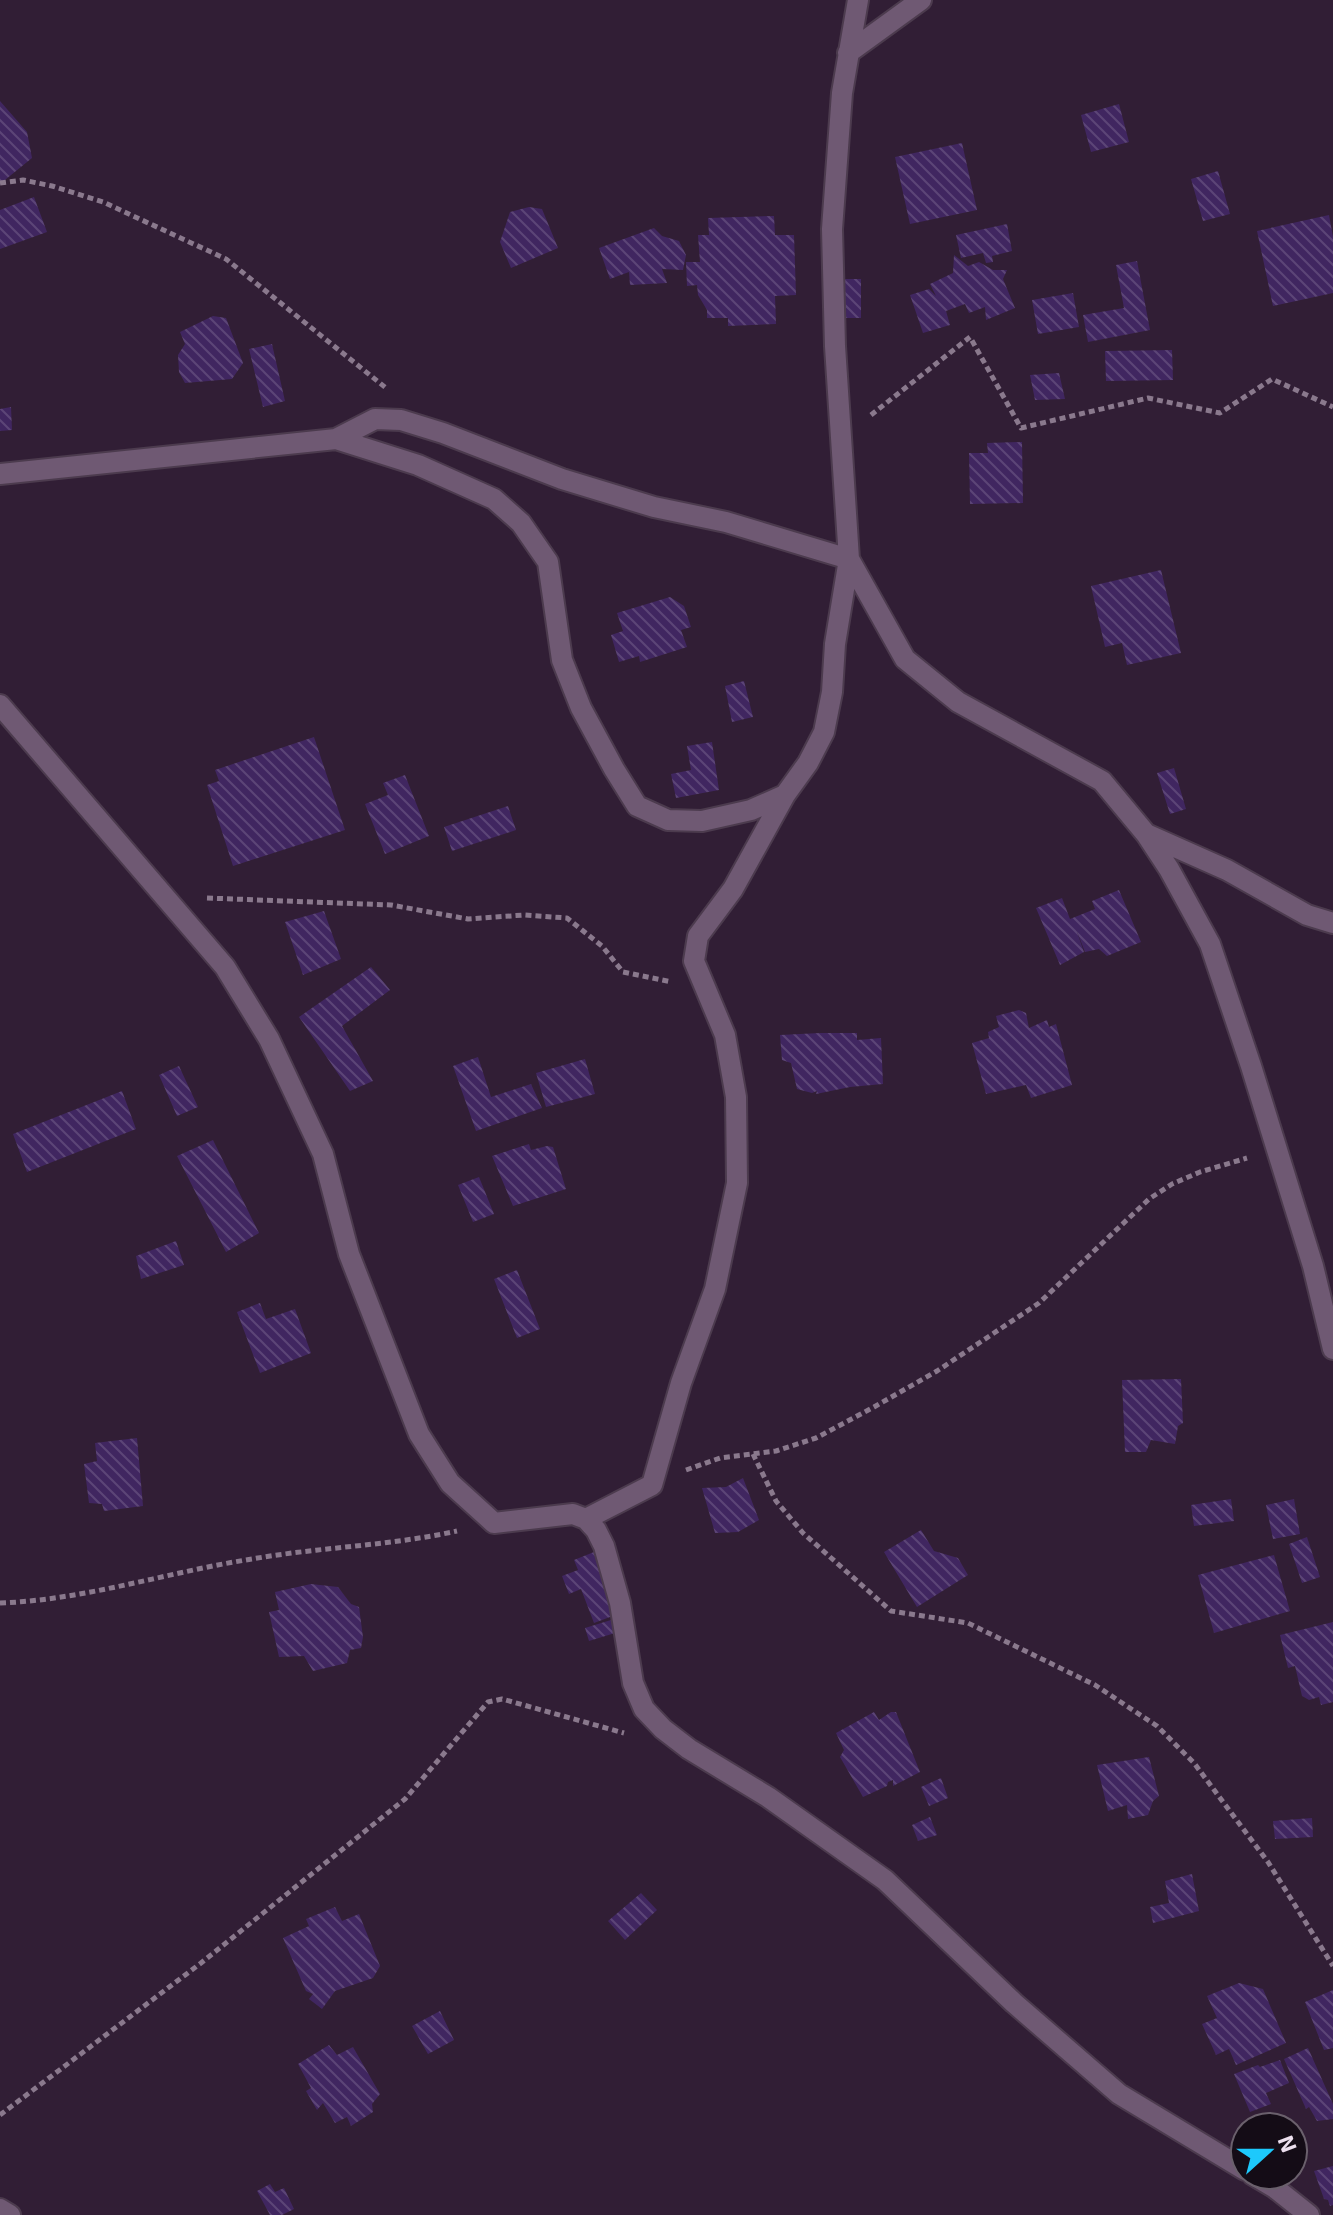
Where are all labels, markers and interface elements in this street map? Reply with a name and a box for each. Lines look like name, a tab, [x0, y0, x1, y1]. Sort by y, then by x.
north arrow	[1229, 2111, 1309, 2191]
text: N	[1274, 2131, 1304, 2156]

